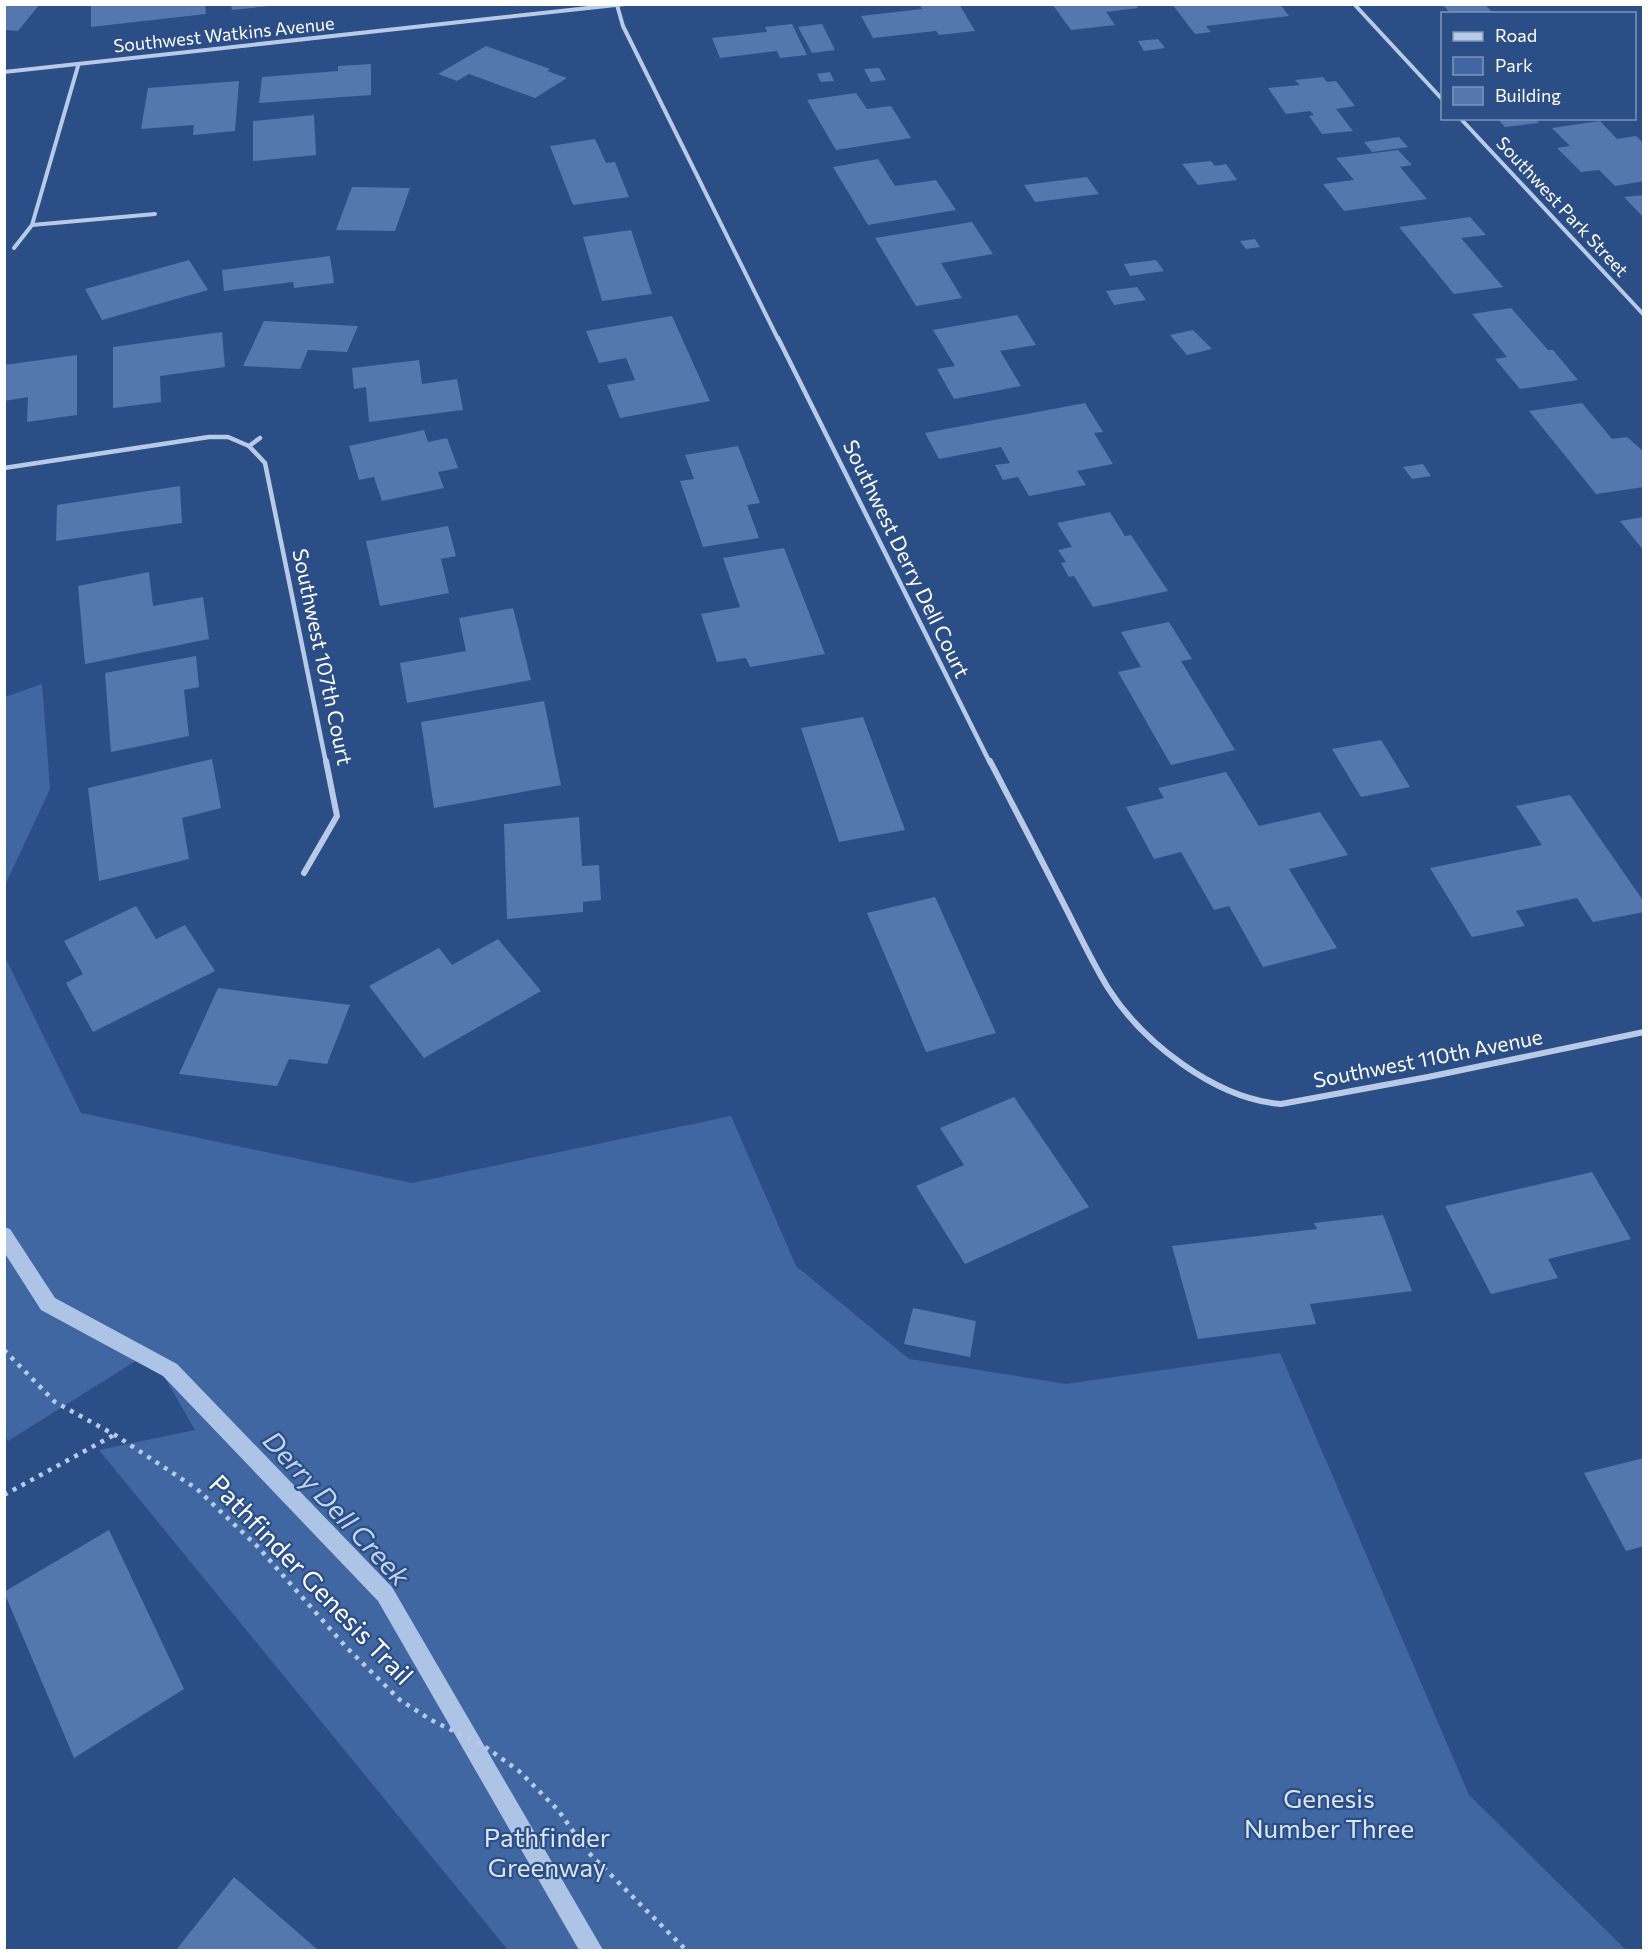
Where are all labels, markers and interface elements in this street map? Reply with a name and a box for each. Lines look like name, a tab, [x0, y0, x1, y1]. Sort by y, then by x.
street label: Southwest Watkins Avenue	[112, 11, 335, 57]
legend	[1441, 12, 1636, 120]
text: Road	[1495, 24, 1537, 46]
text: Park	[1495, 54, 1533, 76]
text: Building	[1495, 84, 1561, 106]
street label: Southwest Park Street	[1492, 132, 1633, 281]
street label: Southwest Derry Dell Court	[839, 435, 976, 681]
street label: Southwest 107th Court	[288, 546, 359, 767]
street label: Southwest 110th Avenue	[1311, 1023, 1544, 1092]
water label: Derry Dell Creek	[257, 1424, 418, 1593]
street label: Pathfinder Genesis Trail	[204, 1468, 420, 1690]
park label: Genesis Number Three	[1244, 1782, 1414, 1843]
park label: Pathfinder Greenway	[484, 1821, 610, 1882]

